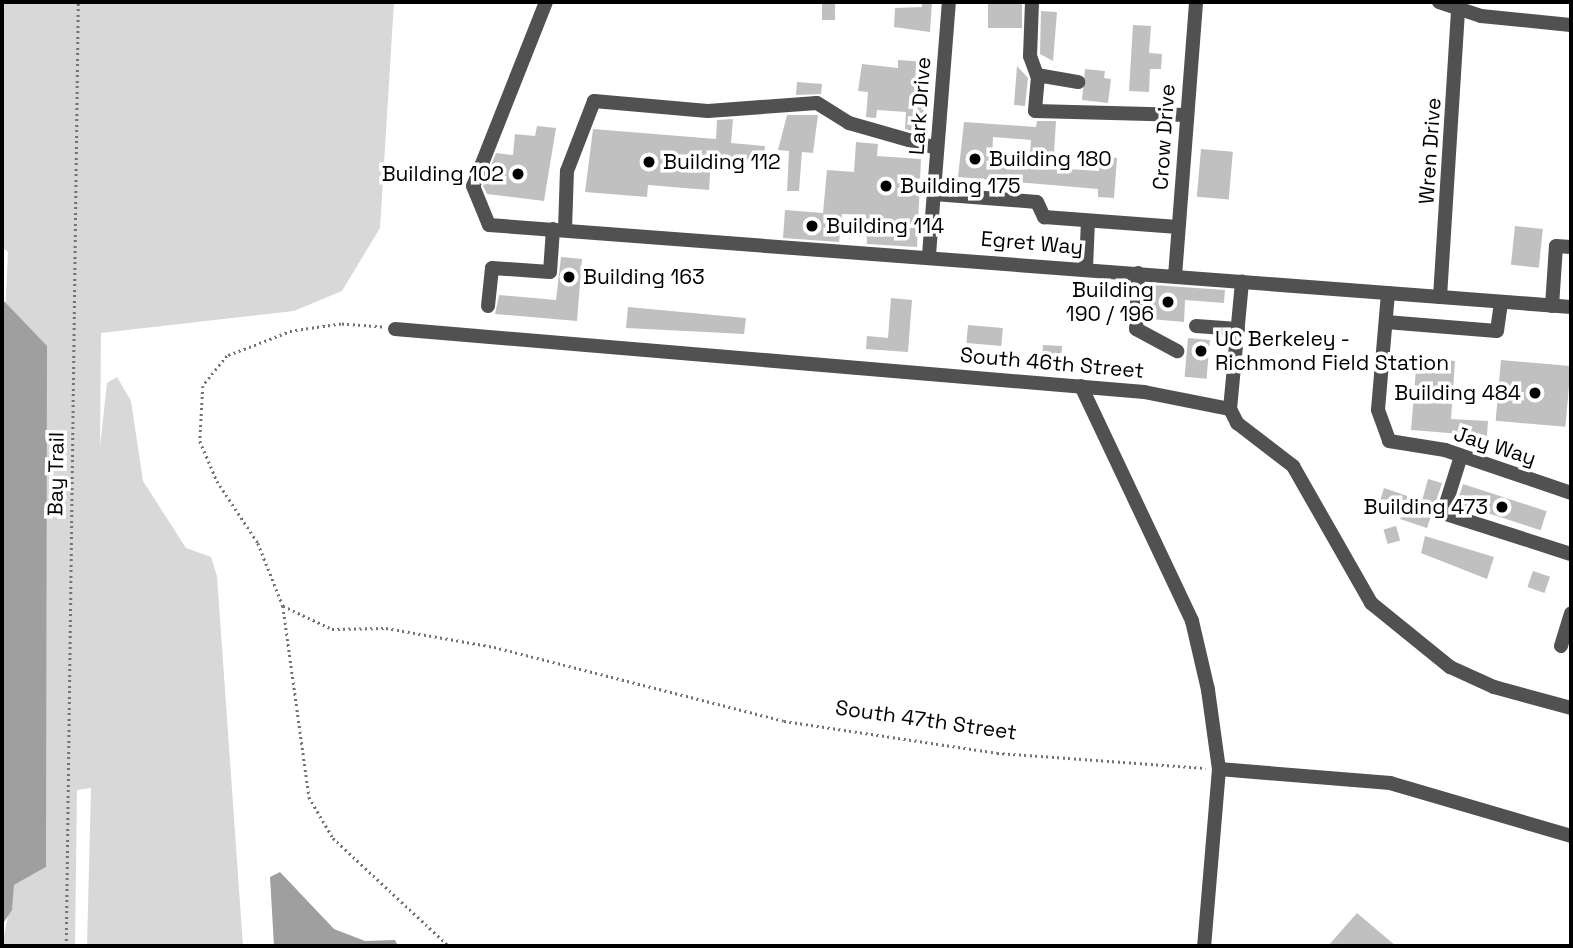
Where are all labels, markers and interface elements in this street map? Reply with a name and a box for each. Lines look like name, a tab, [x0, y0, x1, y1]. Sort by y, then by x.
street label: Lark Drive	[904, 56, 936, 156]
street label: Crow Drive	[1148, 83, 1180, 191]
street label: Wren Drive	[1414, 97, 1446, 205]
place label: Building 180	[989, 146, 1112, 172]
place label: Building 112	[663, 149, 781, 175]
marker: Building 180	[967, 151, 983, 167]
marker: Building 112	[641, 154, 657, 170]
place label: Building 102	[382, 161, 504, 187]
marker: Building 102	[510, 166, 526, 182]
place label: Building 175	[900, 173, 1021, 199]
marker: Building 175	[878, 178, 894, 194]
place label: Building 114	[826, 213, 944, 239]
marker: Building 114	[804, 218, 820, 234]
street label: Egret Way	[980, 226, 1084, 260]
place label: Building 163	[583, 264, 705, 290]
marker: Building 163	[561, 269, 577, 285]
place label: Building 190 / 196	[1066, 277, 1154, 327]
marker: Building 190 / 196	[1160, 294, 1176, 310]
place label: UC Berkeley - Richmond Field Station	[1215, 326, 1449, 376]
street label: South 46th Street	[959, 342, 1145, 384]
marker: UC Berkeley - Richmond Field Station	[1193, 343, 1209, 359]
place label: Building 484	[1394, 380, 1521, 406]
marker: Building 484	[1527, 385, 1543, 401]
street label: Jay Way	[1451, 421, 1539, 471]
street label: Bay Trail	[43, 431, 69, 517]
place label: Building 473	[1364, 494, 1488, 520]
marker: Building 473	[1494, 499, 1510, 515]
street label: South 47th Street	[834, 695, 1018, 745]

